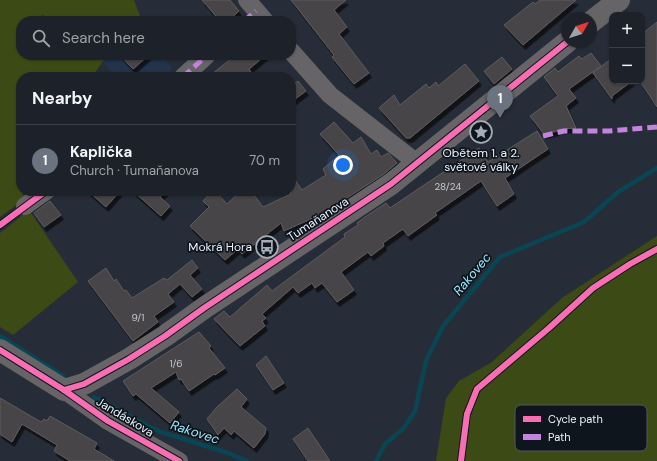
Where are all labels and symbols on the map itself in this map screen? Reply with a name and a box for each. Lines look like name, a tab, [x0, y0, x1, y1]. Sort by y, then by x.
north arrow	[561, 12, 597, 48]
pin: 1	[487, 85, 513, 118]
place icon: Obětem 1. a 2. světové války	[468, 119, 494, 145]
place label: Obětem 1. a 2. světové války	[443, 145, 519, 175]
your location	[333, 155, 353, 175]
house number: 28/24	[435, 180, 461, 193]
street label: Tumaňanova	[284, 193, 352, 245]
bus stop icon: Mokrá Hora	[254, 234, 280, 260]
place label: Mokrá Hora	[188, 239, 252, 255]
water label: Rakovec	[449, 249, 495, 299]
house number: 9/1	[132, 311, 144, 324]
house number: 1/6	[169, 357, 183, 370]
street label: Jandáskova	[93, 394, 157, 440]
legend	[515, 405, 647, 451]
text: Cycle path	[548, 412, 603, 426]
water label: Rakovec	[168, 416, 222, 448]
text: Path	[548, 430, 571, 444]

